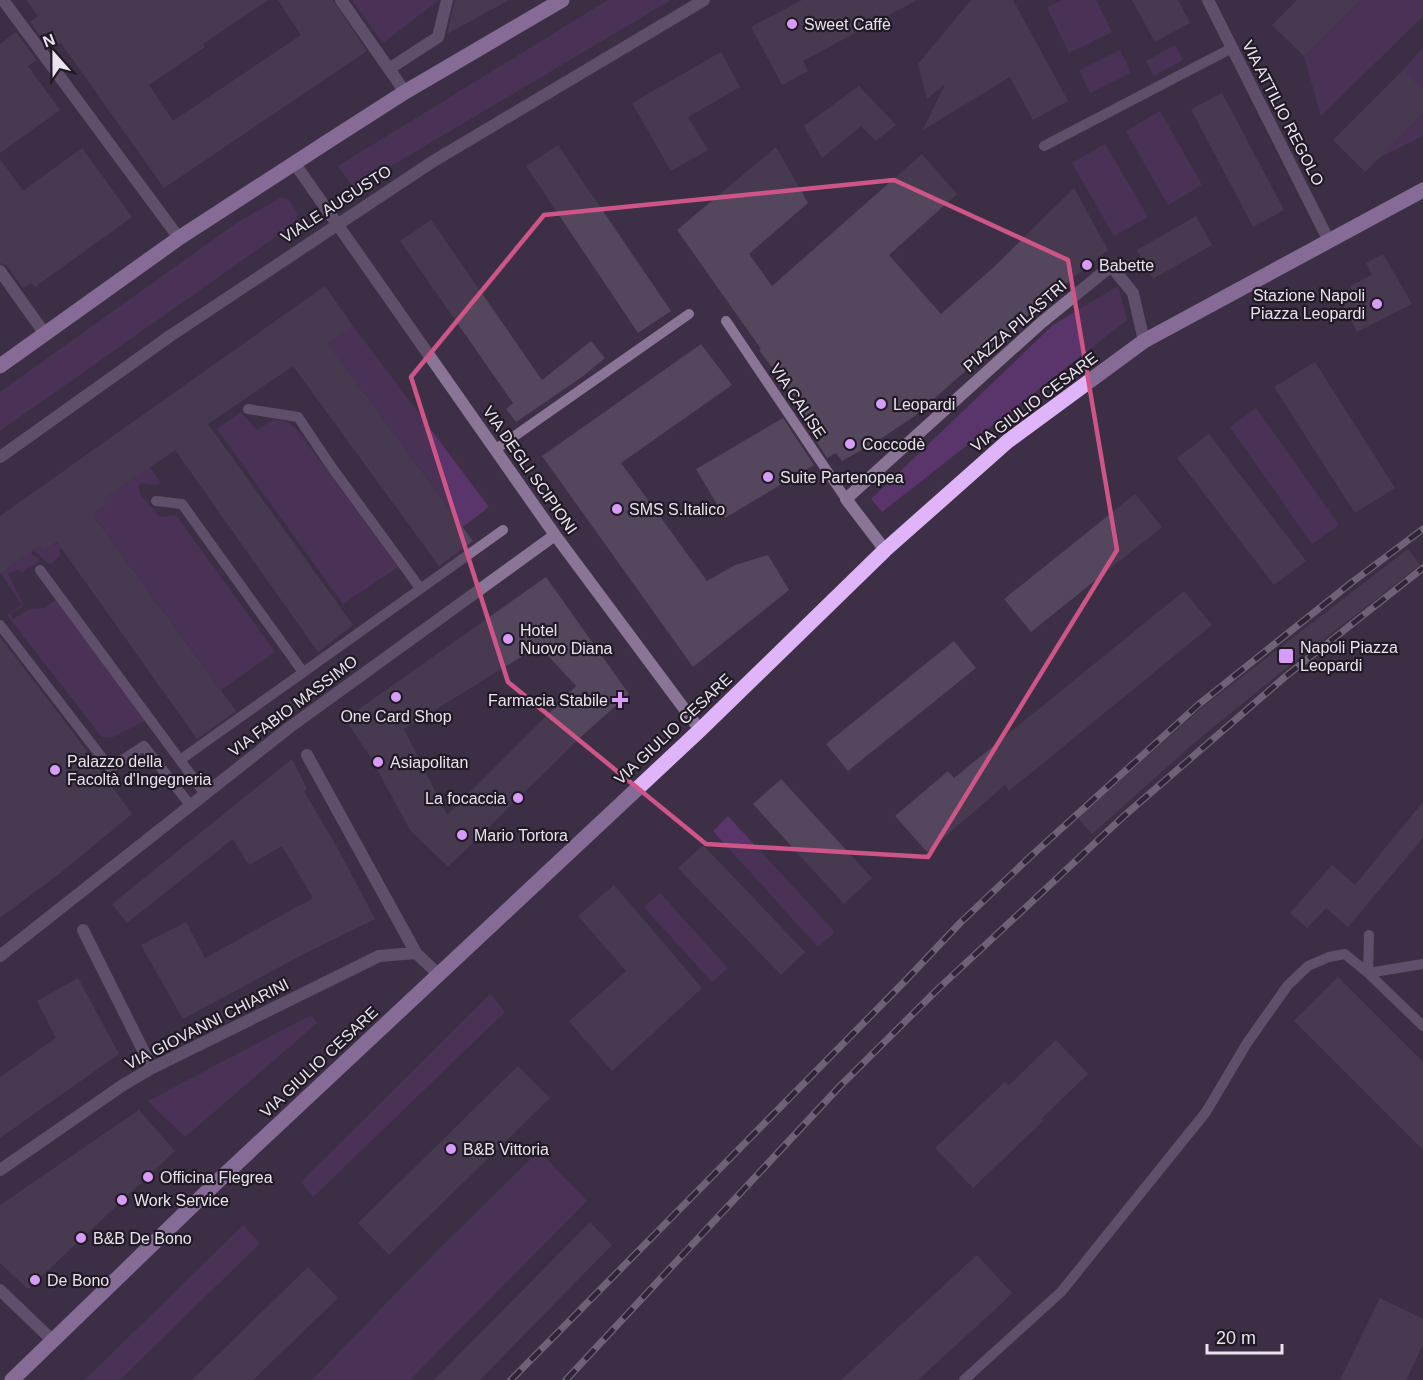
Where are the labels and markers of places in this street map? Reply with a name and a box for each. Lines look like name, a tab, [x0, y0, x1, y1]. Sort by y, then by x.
place label: Sweet Caffè	[804, 16, 891, 33]
marker: Sweet Caffè	[785, 17, 799, 31]
place label: Babette	[1099, 257, 1154, 274]
marker: Babette	[1080, 258, 1094, 272]
place label: Stazione Napoli Piazza Leopardi	[1250, 287, 1365, 322]
marker: Stazione Napoli Piazza Leopardi	[1370, 297, 1384, 311]
place label: Leopardi	[893, 396, 955, 413]
marker: Leopardi	[874, 397, 888, 411]
place label: Coccodè	[862, 436, 925, 453]
marker: Coccodè	[843, 437, 857, 451]
place label: Suite Partenopea	[780, 469, 904, 486]
marker: Suite Partenopea	[761, 470, 775, 484]
place label: SMS S.Italico	[629, 501, 725, 518]
marker: SMS S.Italico	[610, 502, 624, 516]
place label: Hotel Nuovo Diana	[520, 622, 613, 657]
marker: Hotel Nuovo Diana	[501, 632, 515, 646]
place label: Napoli Piazza Leopardi	[1300, 639, 1398, 674]
marker: Napoli Piazza Leopardi	[1277, 647, 1295, 665]
marker: One Card Shop	[389, 690, 403, 704]
place label: Farmacia Stabile	[488, 692, 608, 709]
marker: Farmacia Stabile	[613, 693, 627, 707]
place label: One Card Shop	[340, 708, 452, 725]
place label: Palazzo della Facoltà d'Ingegneria	[67, 753, 212, 788]
place label: Asiapolitan	[390, 754, 468, 771]
marker: Asiapolitan	[371, 755, 385, 769]
marker: Palazzo della Facoltà d'Ingegneria	[48, 763, 62, 777]
place label: La focaccia	[425, 790, 506, 807]
marker: La focaccia	[511, 791, 525, 805]
place label: Mario Tortora	[474, 827, 568, 844]
marker: Mario Tortora	[455, 828, 469, 842]
place label: B&B Vittoria	[463, 1141, 549, 1158]
marker: B&B Vittoria	[444, 1142, 458, 1156]
place label: Officina Flegrea	[160, 1169, 273, 1186]
marker: Officina Flegrea	[141, 1170, 155, 1184]
place label: Work Service	[134, 1192, 229, 1209]
marker: Work Service	[115, 1193, 129, 1207]
place label: B&B De Bono	[93, 1230, 192, 1247]
marker: B&B De Bono	[74, 1231, 88, 1245]
place label: De Bono	[47, 1272, 109, 1289]
marker: De Bono	[28, 1273, 42, 1287]

